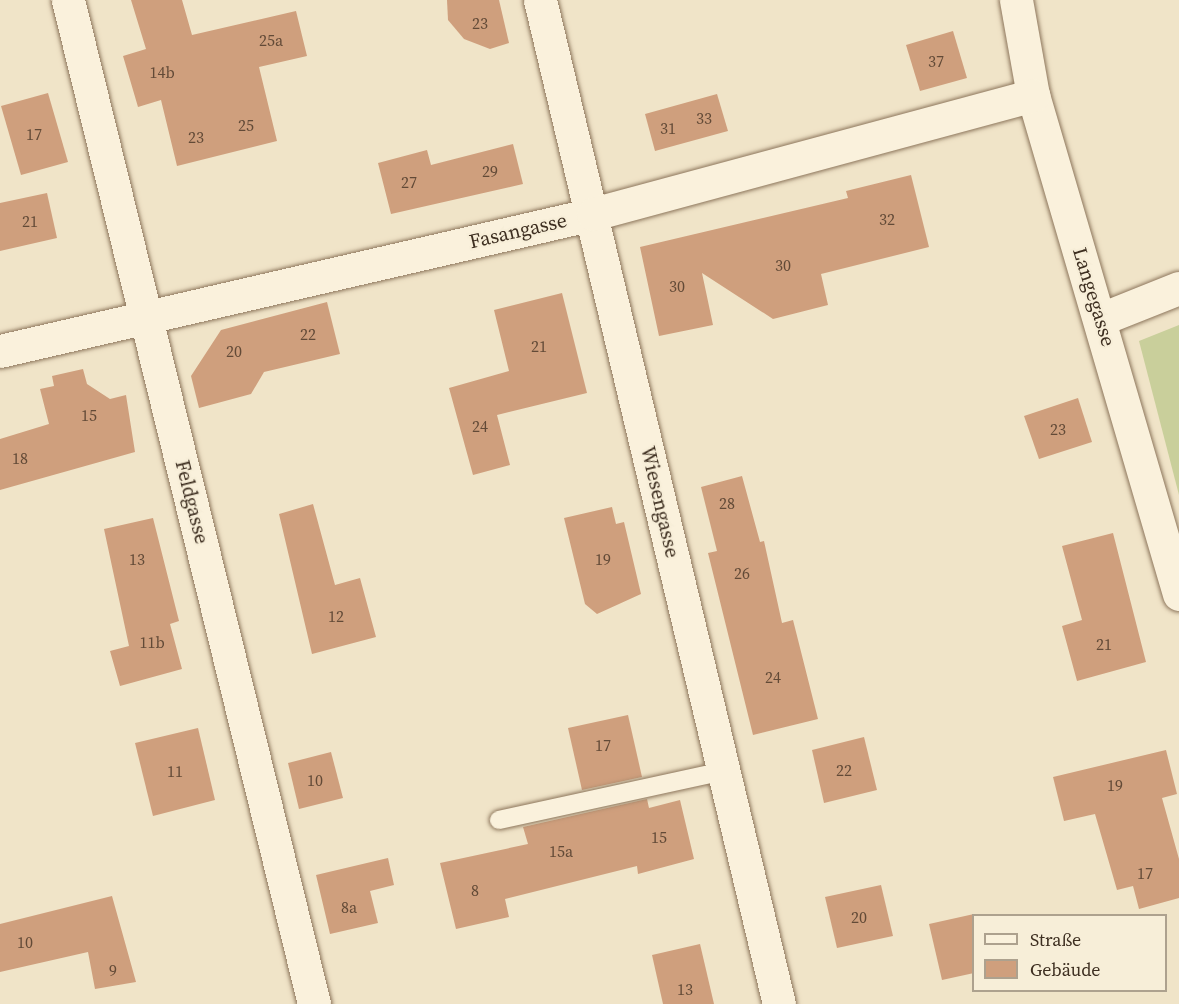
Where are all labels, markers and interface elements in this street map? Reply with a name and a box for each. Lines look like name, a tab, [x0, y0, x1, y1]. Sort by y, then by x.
house number: 23	[472, 13, 488, 33]
house number: 25a	[259, 30, 283, 50]
house number: 37	[928, 51, 944, 71]
house number: 14b	[149, 62, 175, 82]
house number: 33	[696, 108, 712, 128]
house number: 25	[238, 115, 254, 135]
house number: 31	[660, 118, 676, 138]
house number: 17	[26, 124, 42, 144]
house number: 23	[188, 127, 204, 147]
house number: 29	[482, 161, 498, 181]
house number: 27	[401, 172, 417, 192]
street label: Fasangasse	[467, 208, 569, 254]
house number: 32	[879, 209, 895, 229]
house number: 21	[22, 211, 38, 231]
street label: Langegasse	[1068, 245, 1120, 349]
house number: 30	[775, 255, 791, 275]
house number: 30	[669, 276, 685, 296]
house number: 22	[300, 324, 316, 344]
house number: 21	[531, 336, 547, 356]
house number: 20	[226, 341, 242, 361]
house number: 15	[81, 405, 97, 425]
house number: 24	[472, 416, 488, 436]
house number: 23	[1050, 419, 1066, 439]
street label: Wiesengasse	[636, 444, 684, 560]
house number: 18	[12, 448, 28, 468]
street label: Feldgasse	[170, 458, 214, 546]
house number: 28	[719, 493, 735, 513]
house number: 13	[129, 549, 145, 569]
house number: 19	[595, 549, 611, 569]
house number: 26	[734, 563, 750, 583]
house number: 12	[328, 606, 344, 626]
house number: 11b	[139, 632, 165, 652]
house number: 21	[1096, 634, 1112, 654]
house number: 24	[765, 667, 781, 687]
house number: 17	[595, 735, 611, 755]
house number: 22	[836, 760, 852, 780]
house number: 11	[167, 761, 183, 781]
house number: 10	[307, 770, 323, 790]
house number: 19	[1107, 775, 1123, 795]
house number: 15	[651, 827, 667, 847]
house number: 15a	[549, 841, 573, 861]
house number: 17	[1137, 863, 1153, 883]
house number: 8	[471, 880, 479, 900]
house number: 8a	[341, 897, 357, 917]
house number: 20	[851, 907, 867, 927]
legend	[972, 914, 1167, 992]
text: Straße	[1030, 927, 1081, 952]
house number: 10	[17, 932, 33, 952]
text: Gebäude	[1030, 957, 1101, 982]
house number: 9	[109, 960, 117, 980]
house number: 13	[677, 979, 693, 999]

